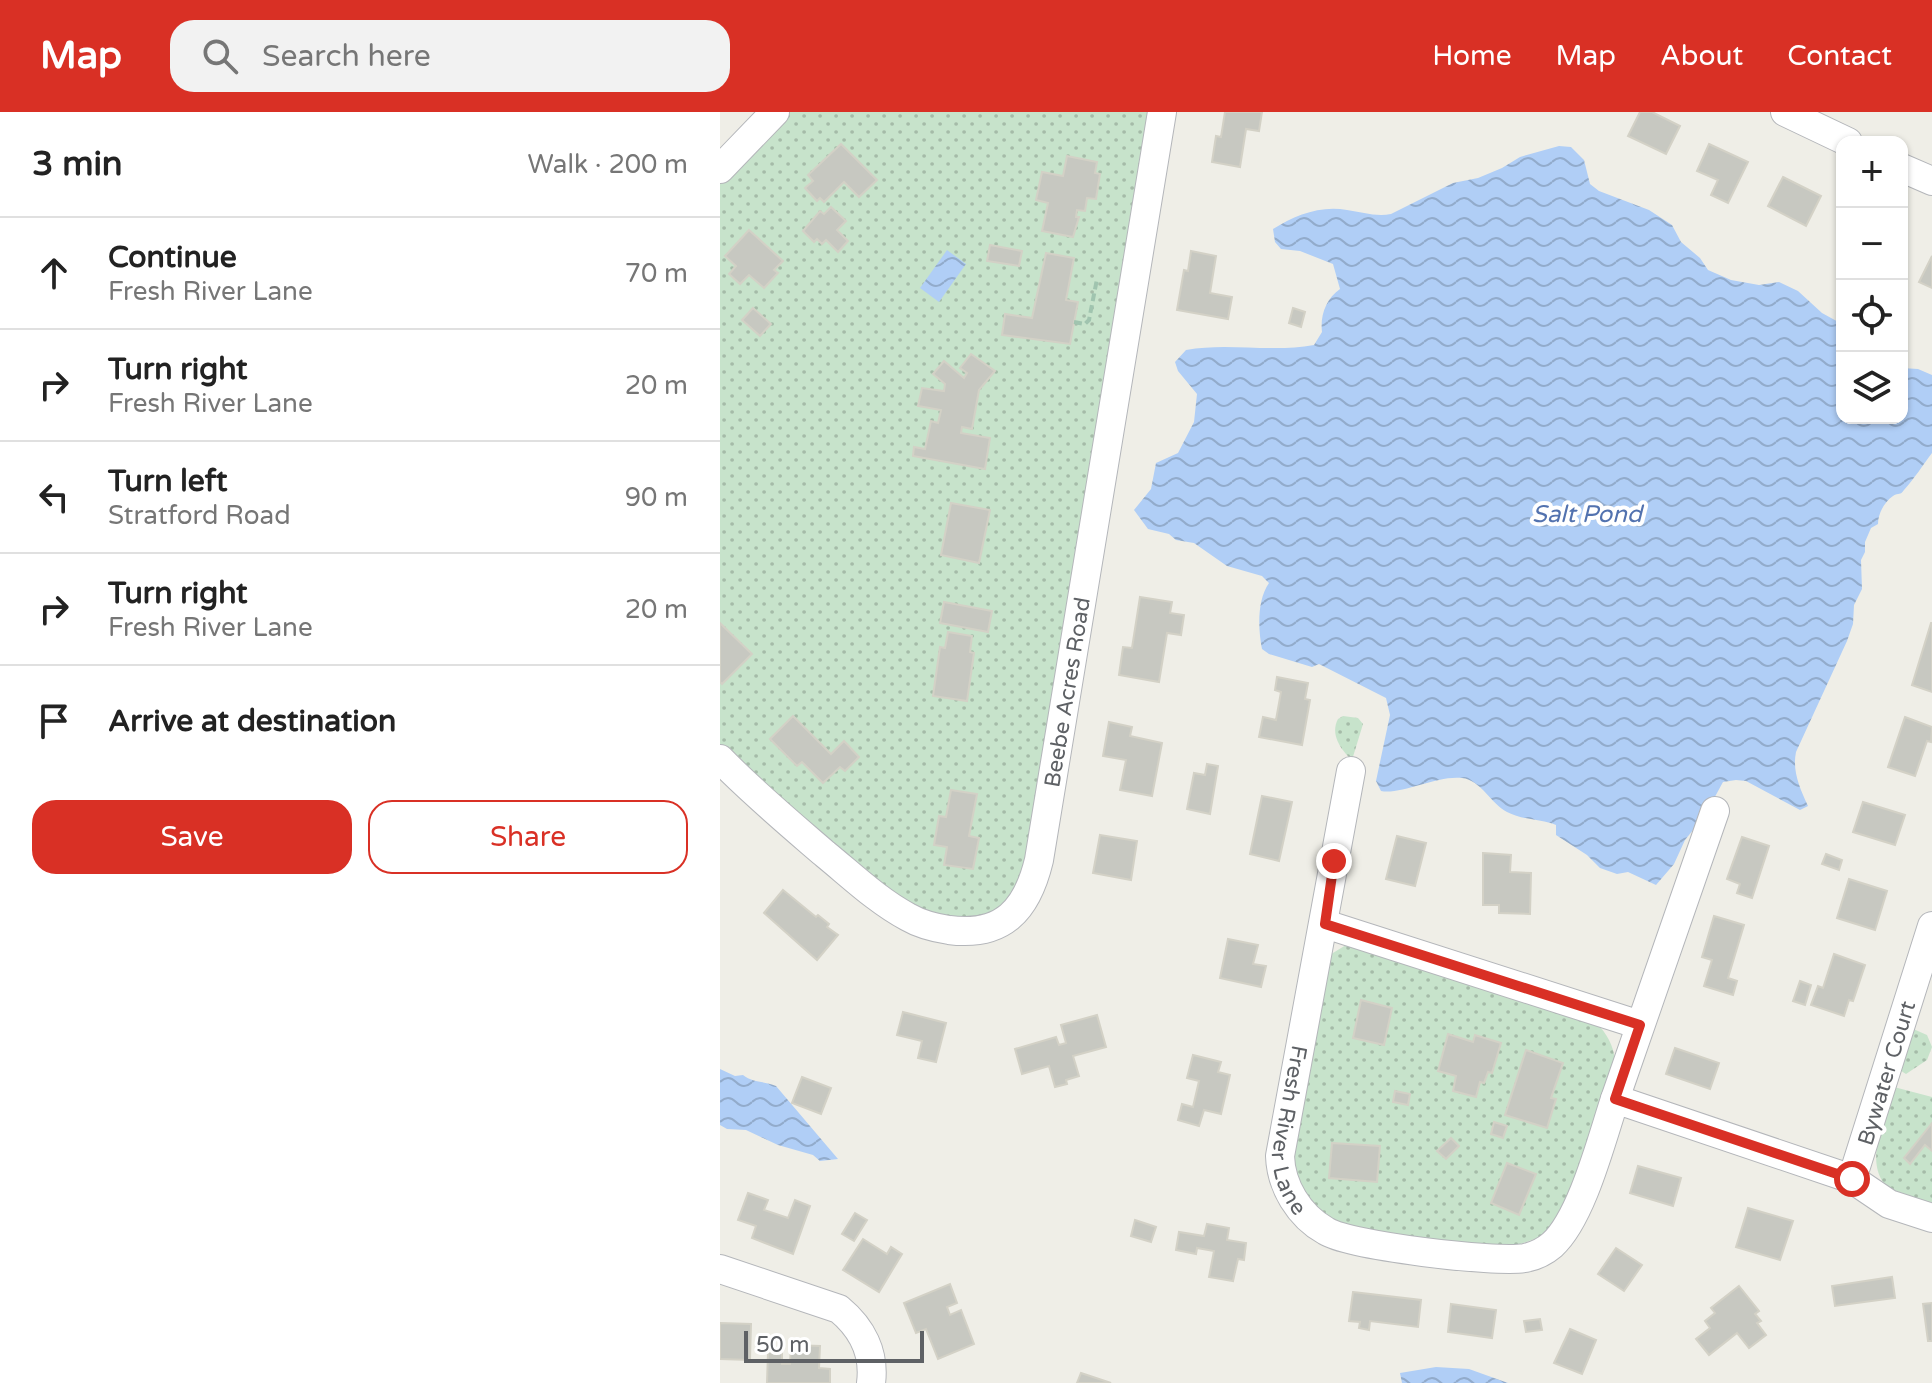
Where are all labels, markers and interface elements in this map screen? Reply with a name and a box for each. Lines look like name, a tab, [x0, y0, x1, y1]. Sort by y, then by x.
search box	[170, 20, 730, 92]
text: Map	[40, 33, 122, 79]
icon: search	[198, 34, 242, 78]
text: Search here	[262, 38, 431, 75]
text: Home	[1432, 39, 1512, 73]
text: Map	[1556, 39, 1616, 73]
text: About	[1660, 39, 1743, 73]
text: Contact	[1787, 39, 1892, 73]
map controls	[1836, 136, 1908, 424]
button: +	[1836, 136, 1908, 208]
text: 3 min	[32, 144, 123, 185]
text: Walk · 200 m	[528, 149, 688, 180]
button: −	[1836, 208, 1908, 280]
text: Continue	[108, 239, 237, 276]
icon: ahead	[32, 251, 76, 295]
text: 70 m	[625, 258, 688, 289]
text: Fresh River Lane	[108, 276, 313, 307]
button: locate	[1836, 280, 1908, 352]
text: Turn right	[108, 351, 248, 388]
button: layers	[1836, 352, 1908, 424]
icon: right	[32, 363, 76, 407]
text: 20 m	[625, 370, 688, 401]
text: Fresh River Lane	[108, 388, 313, 419]
text: Turn left	[108, 463, 227, 500]
icon: left	[32, 475, 76, 519]
text: 90 m	[625, 482, 688, 513]
text: Stratford Road	[108, 500, 291, 531]
water label: Salt Pond	[1532, 500, 1645, 529]
text: Turn right	[108, 575, 248, 612]
icon: right	[32, 587, 76, 631]
text: 20 m	[625, 594, 688, 625]
street label: Beebe Acres Road	[1039, 595, 1096, 789]
text: Fresh River Lane	[108, 612, 313, 643]
icon: arrive	[32, 699, 76, 743]
text: Arrive at destination	[108, 703, 396, 740]
button: Save	[32, 800, 352, 874]
button: Share	[368, 800, 688, 874]
route end	[1316, 843, 1352, 879]
street label: Bywater Court	[1853, 998, 1921, 1149]
street label: Fresh River Lane	[1291, 1040, 1323, 1214]
text: Fresh River Lane	[1266, 1043, 1312, 1220]
route start	[1834, 1161, 1870, 1197]
scale bar	[744, 1327, 924, 1363]
text: 50 m	[756, 1332, 810, 1358]

